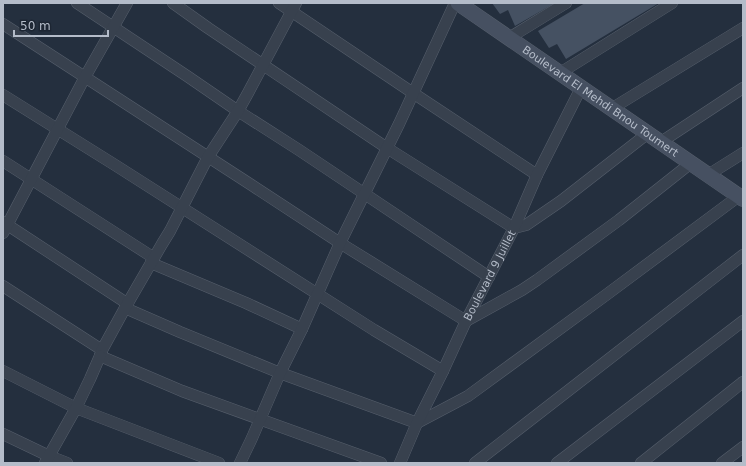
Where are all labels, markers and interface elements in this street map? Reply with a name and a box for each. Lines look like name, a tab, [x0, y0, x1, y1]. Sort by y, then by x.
scale bar	[14, 12, 108, 38]
text: 50 m	[20, 19, 51, 33]
street label: Boulevard El Mehdi Bnou Toumert	[520, 43, 681, 160]
street label: Boulevard 9 Juillet	[461, 227, 519, 323]

